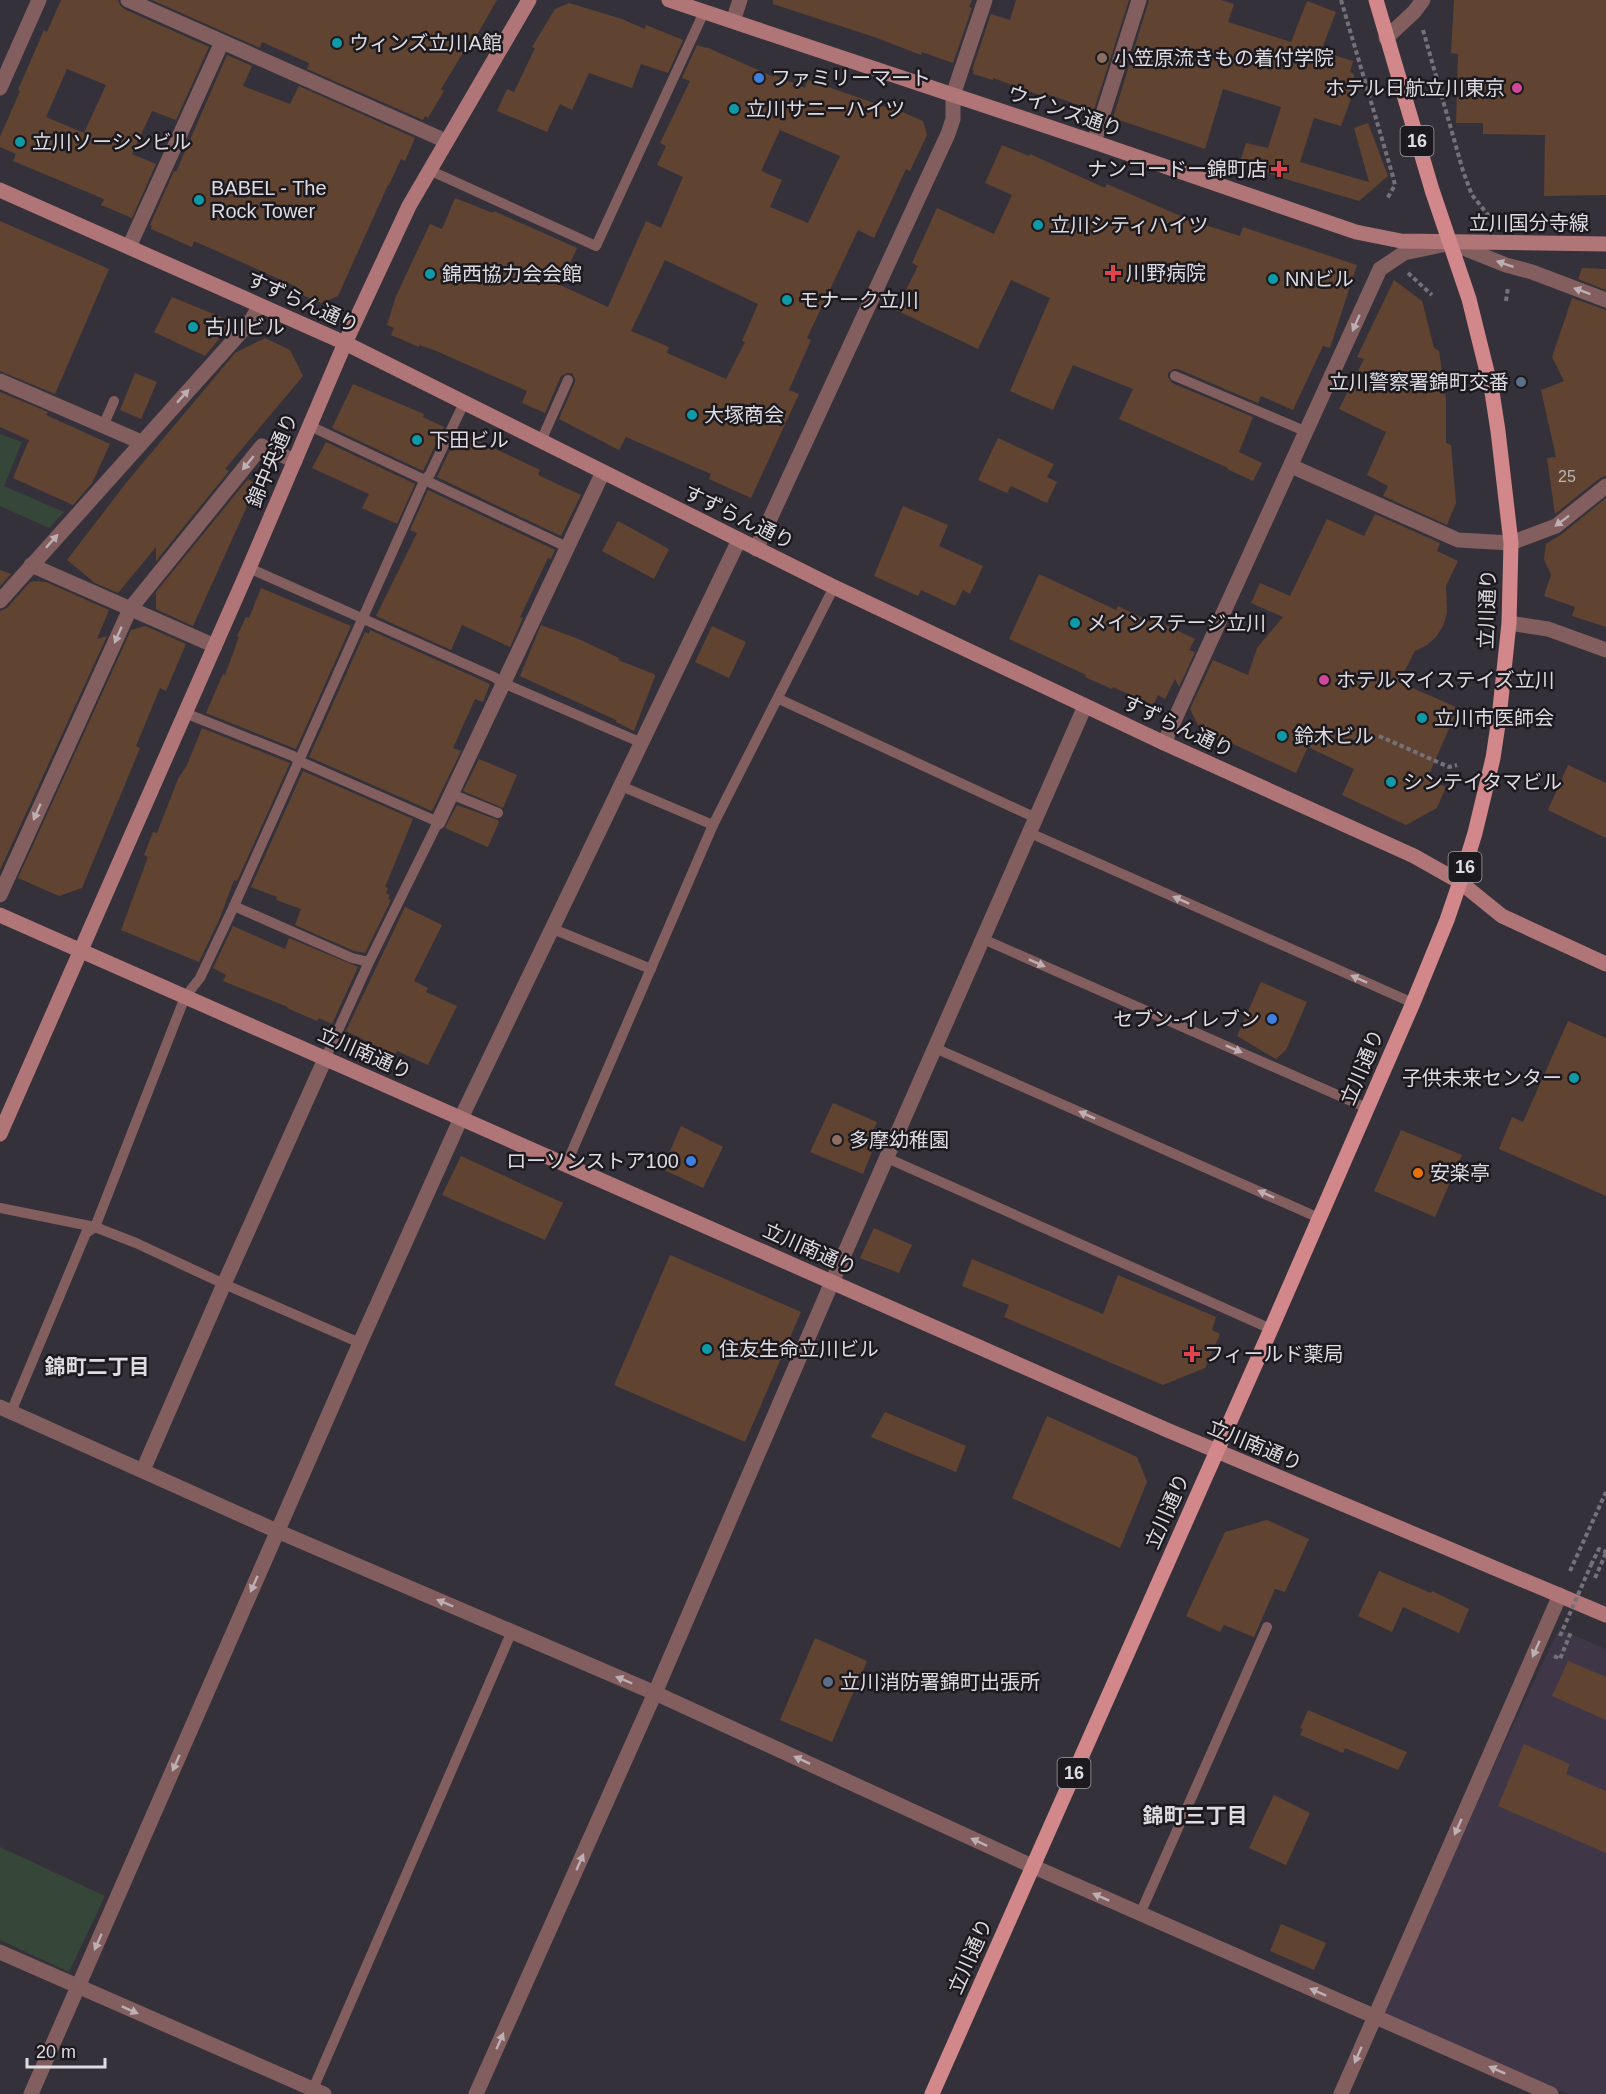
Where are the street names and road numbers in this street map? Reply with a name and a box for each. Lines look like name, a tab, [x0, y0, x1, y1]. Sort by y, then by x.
street label: ウインズ通り	[1005, 81, 1125, 141]
road number: 16	[1400, 126, 1434, 156]
street label: 立川国分寺線	[1469, 212, 1589, 234]
street label: すずらん通り	[244, 268, 362, 336]
street label: 錦中央通り	[242, 410, 302, 510]
street label: すずらん通り	[680, 481, 798, 553]
street label: 立川通り	[1475, 569, 1499, 649]
street label: すずらん通り	[1119, 691, 1237, 761]
road number: 16	[1448, 852, 1482, 882]
street label: 立川南通り	[315, 1023, 415, 1083]
street label: 立川通り	[1336, 1026, 1388, 1108]
street label: 立川南通り	[760, 1219, 860, 1279]
street label: 立川南通り	[1205, 1415, 1305, 1475]
street label: 立川通り	[1141, 1470, 1193, 1552]
road number: 16	[1058, 1758, 1090, 1788]
street label: 立川通り	[944, 1915, 996, 1997]

